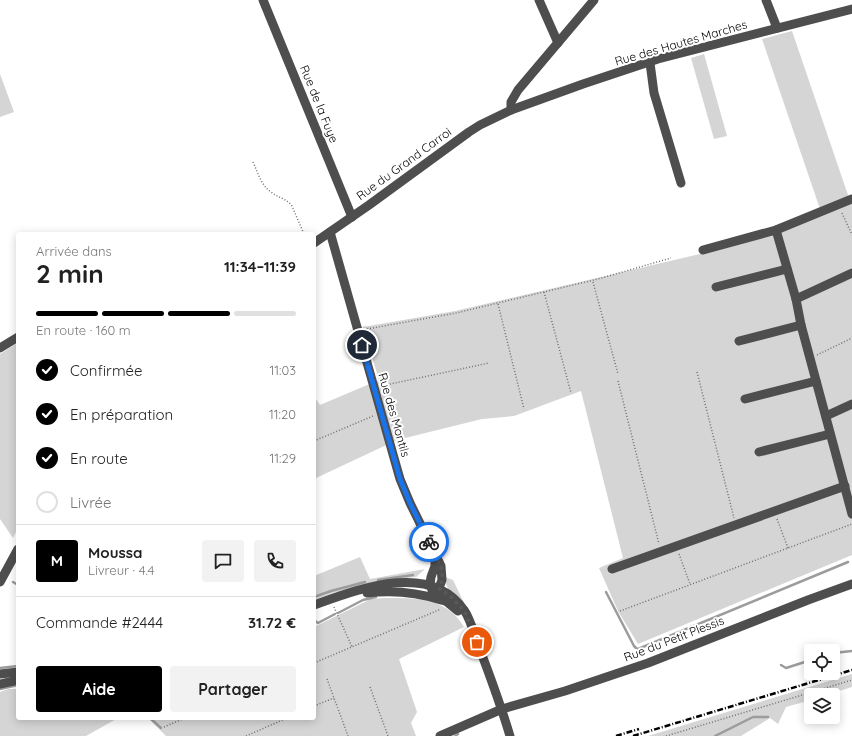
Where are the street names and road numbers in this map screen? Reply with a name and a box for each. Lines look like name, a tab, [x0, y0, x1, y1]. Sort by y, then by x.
street label: Rue des Hautes Marches	[613, 16, 749, 69]
street label: Rue de la Fuye	[297, 63, 342, 145]
street label: Rue du Grand Carroi	[353, 124, 454, 203]
street label: Rue des Montils	[375, 371, 414, 459]
street label: Rue du Petit Plessis	[622, 612, 726, 665]

